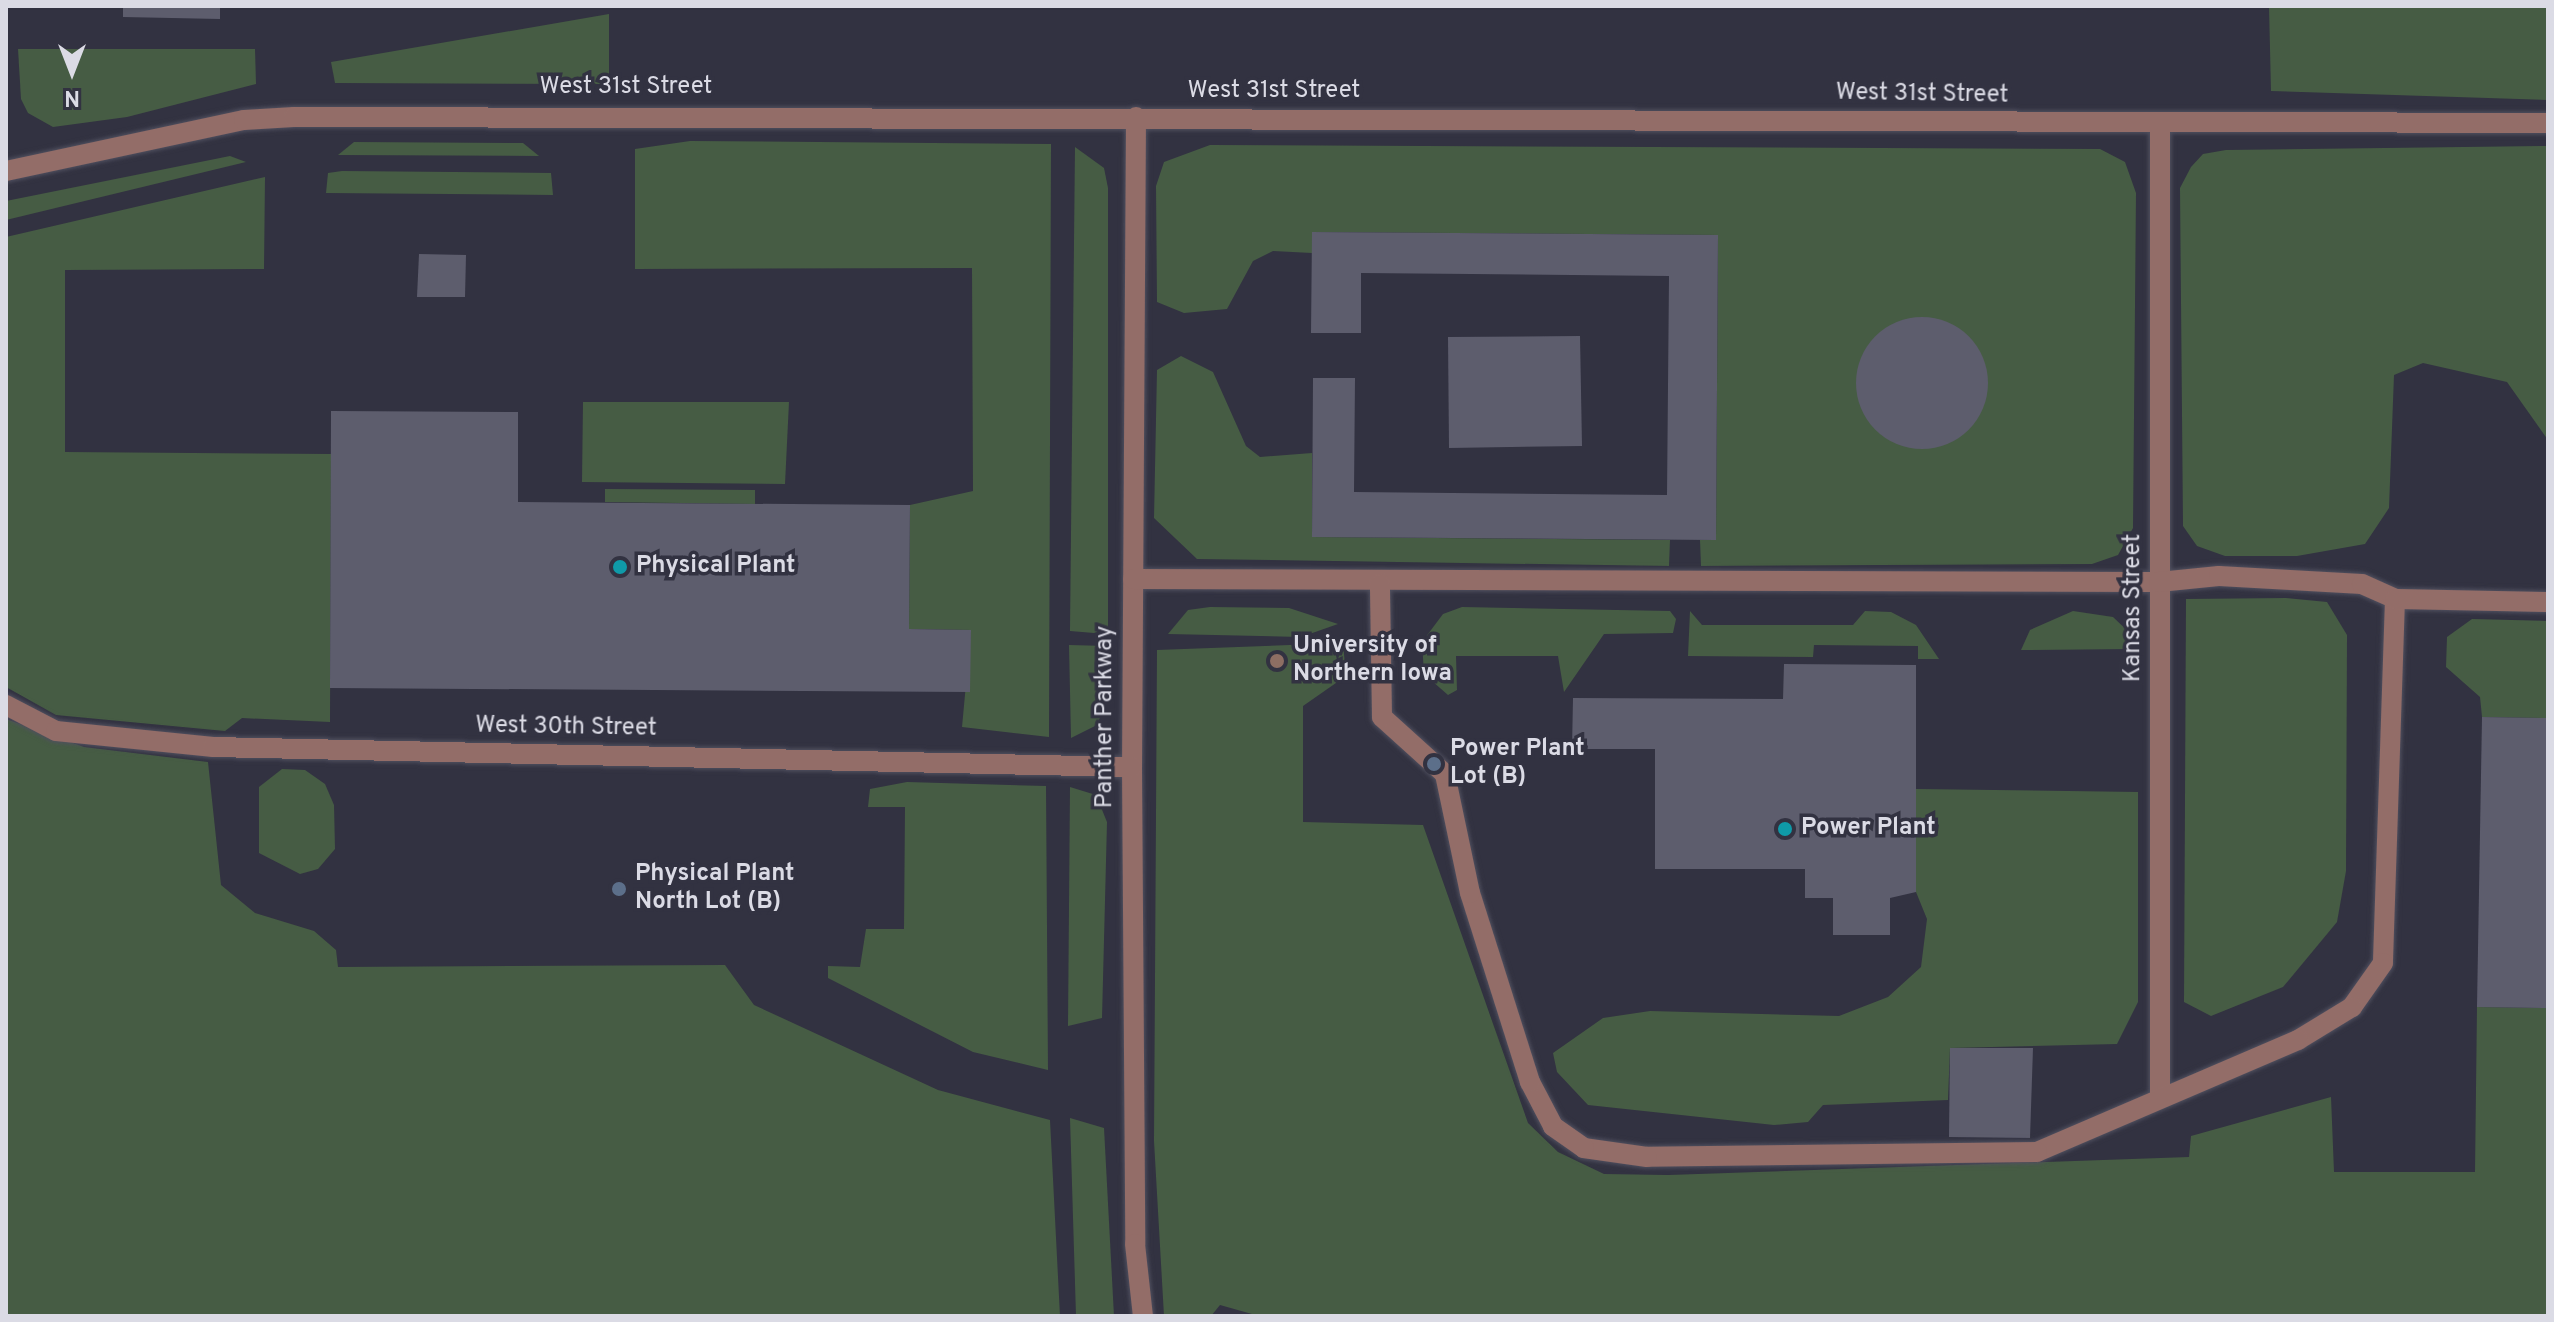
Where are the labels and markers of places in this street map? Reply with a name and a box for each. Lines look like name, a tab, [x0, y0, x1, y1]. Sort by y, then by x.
place label: Physical Plant	[636, 553, 795, 581]
marker: Physical Plant	[611, 558, 629, 576]
place label: University of Northern Iowa	[1293, 633, 1452, 689]
marker: University of Northern Iowa	[1268, 652, 1286, 670]
place label: Power Plant Lot (B)	[1450, 736, 1585, 792]
marker: Power Plant Lot (B)	[1425, 755, 1443, 773]
place label: Power Plant	[1801, 815, 1936, 843]
marker: Power Plant	[1776, 820, 1794, 838]
place label: Physical Plant North Lot (B)	[635, 861, 794, 917]
marker: Physical Plant North Lot (B)	[610, 880, 628, 898]

